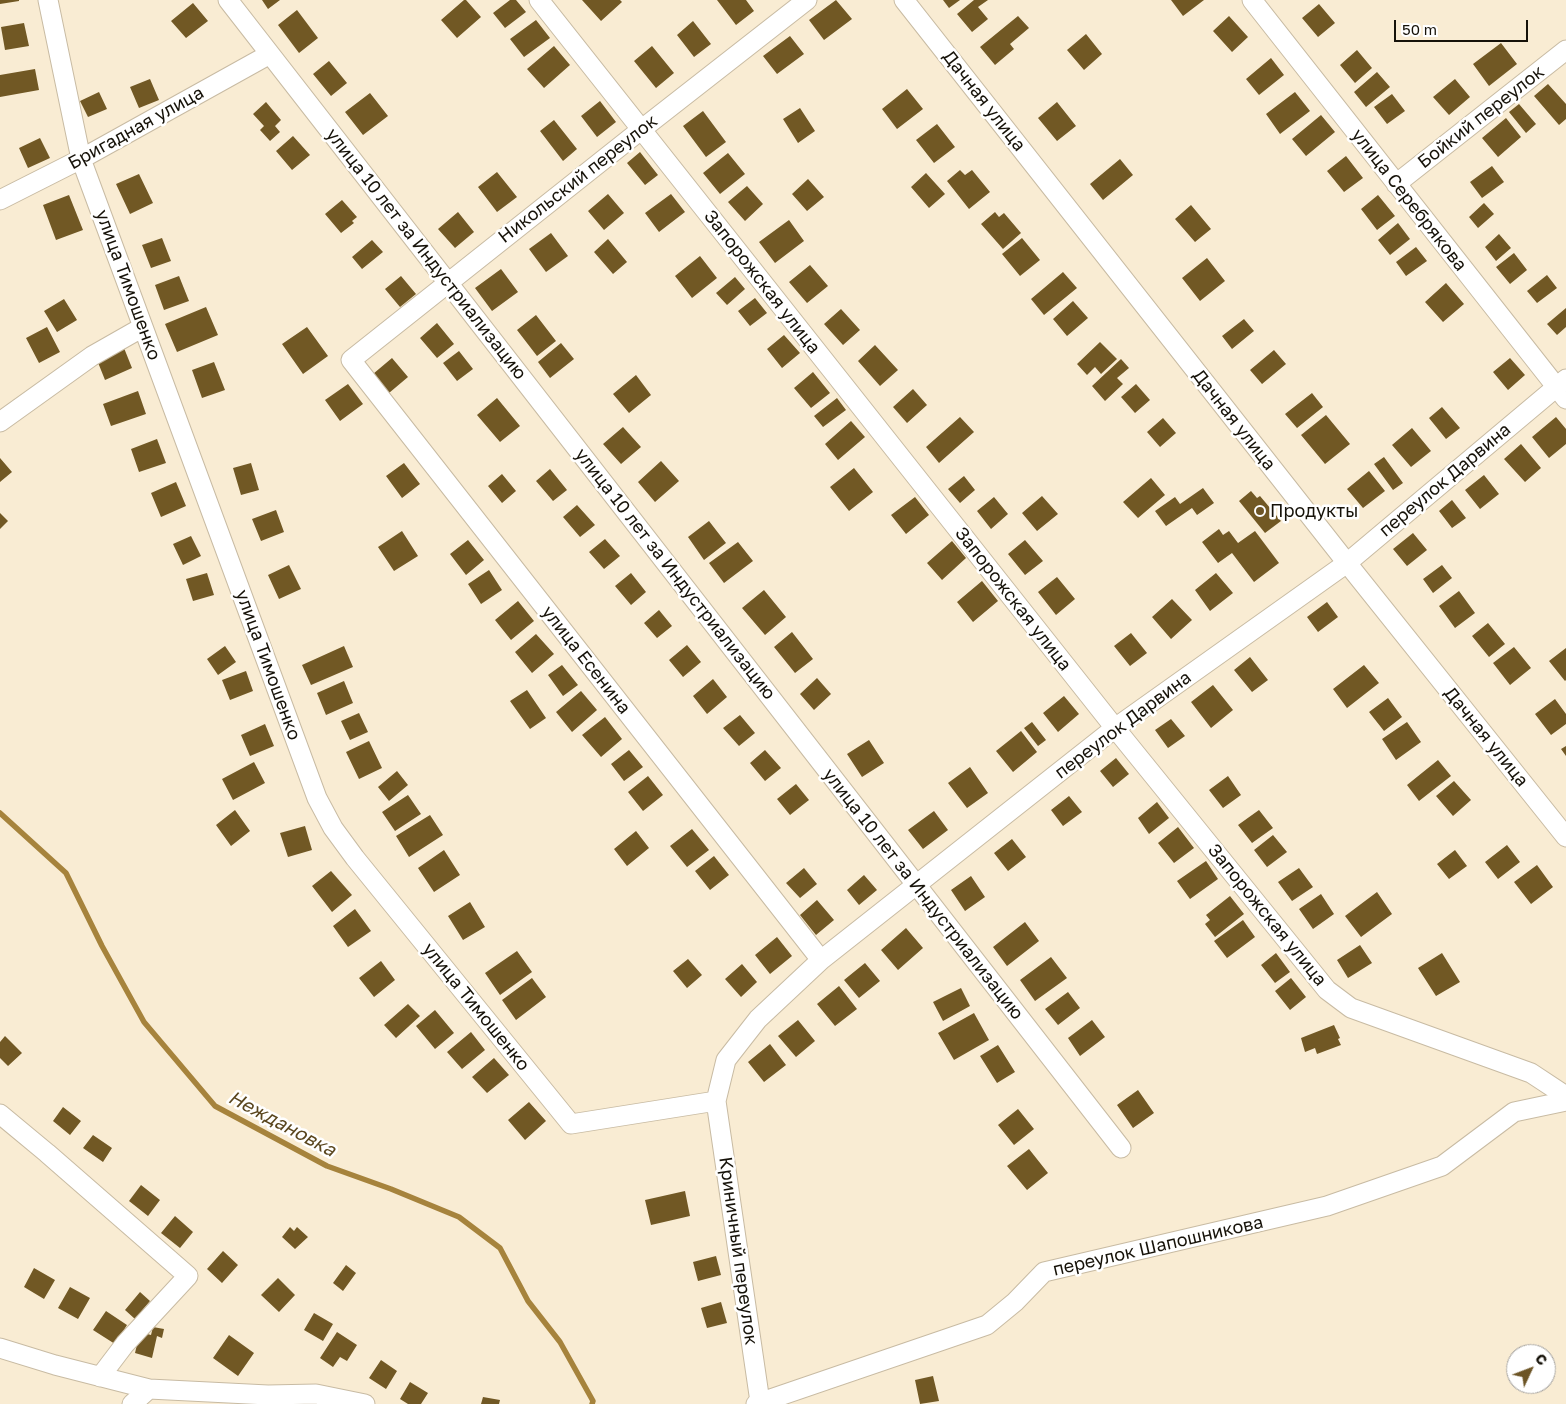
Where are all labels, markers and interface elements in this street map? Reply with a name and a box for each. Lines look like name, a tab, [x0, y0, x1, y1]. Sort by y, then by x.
scale bar	[1396, 10, 1530, 42]
text: 50 m	[1402, 20, 1437, 38]
street label: Дачная улица	[938, 46, 1030, 156]
street label: Бойкий переулок	[1414, 61, 1548, 173]
street label: Бригадная улица	[64, 82, 208, 174]
street label: Никольский переулок	[494, 110, 662, 248]
street label: улица 10 лет за Индустриализацию	[321, 124, 531, 384]
street label: улица Серебрякова	[1347, 125, 1471, 275]
street label: Запорожская улица	[699, 206, 825, 358]
street label: улица Тимошенко	[91, 207, 165, 363]
street label: Дачная улица	[1188, 365, 1280, 475]
street label: переулок Дарвина	[1375, 419, 1515, 541]
street label: улица 10 лет за Индустриализацию	[570, 444, 780, 704]
place label: Продукты	[1270, 500, 1358, 522]
marker: Продукты	[1254, 505, 1266, 517]
street label: Запорожская улица	[950, 523, 1076, 675]
street label: улица Тимошенко	[231, 587, 305, 743]
street label: улица Есенина	[537, 602, 635, 718]
street label: переулок Дарвина	[1051, 667, 1195, 783]
street label: Дачная улица	[1439, 683, 1533, 791]
street label: улица 10 лет за Индустриализацию	[818, 764, 1028, 1024]
street label: Запорожская улица	[1203, 840, 1331, 990]
street label: улица Тимошенко	[418, 939, 534, 1075]
water label: Неждановка	[225, 1086, 339, 1162]
street label: Криничный переулок	[714, 1155, 762, 1347]
street label: переулок Шапошникова	[1051, 1211, 1265, 1281]
north arrow	[1506, 1344, 1556, 1394]
text: С	[1532, 1350, 1551, 1369]

